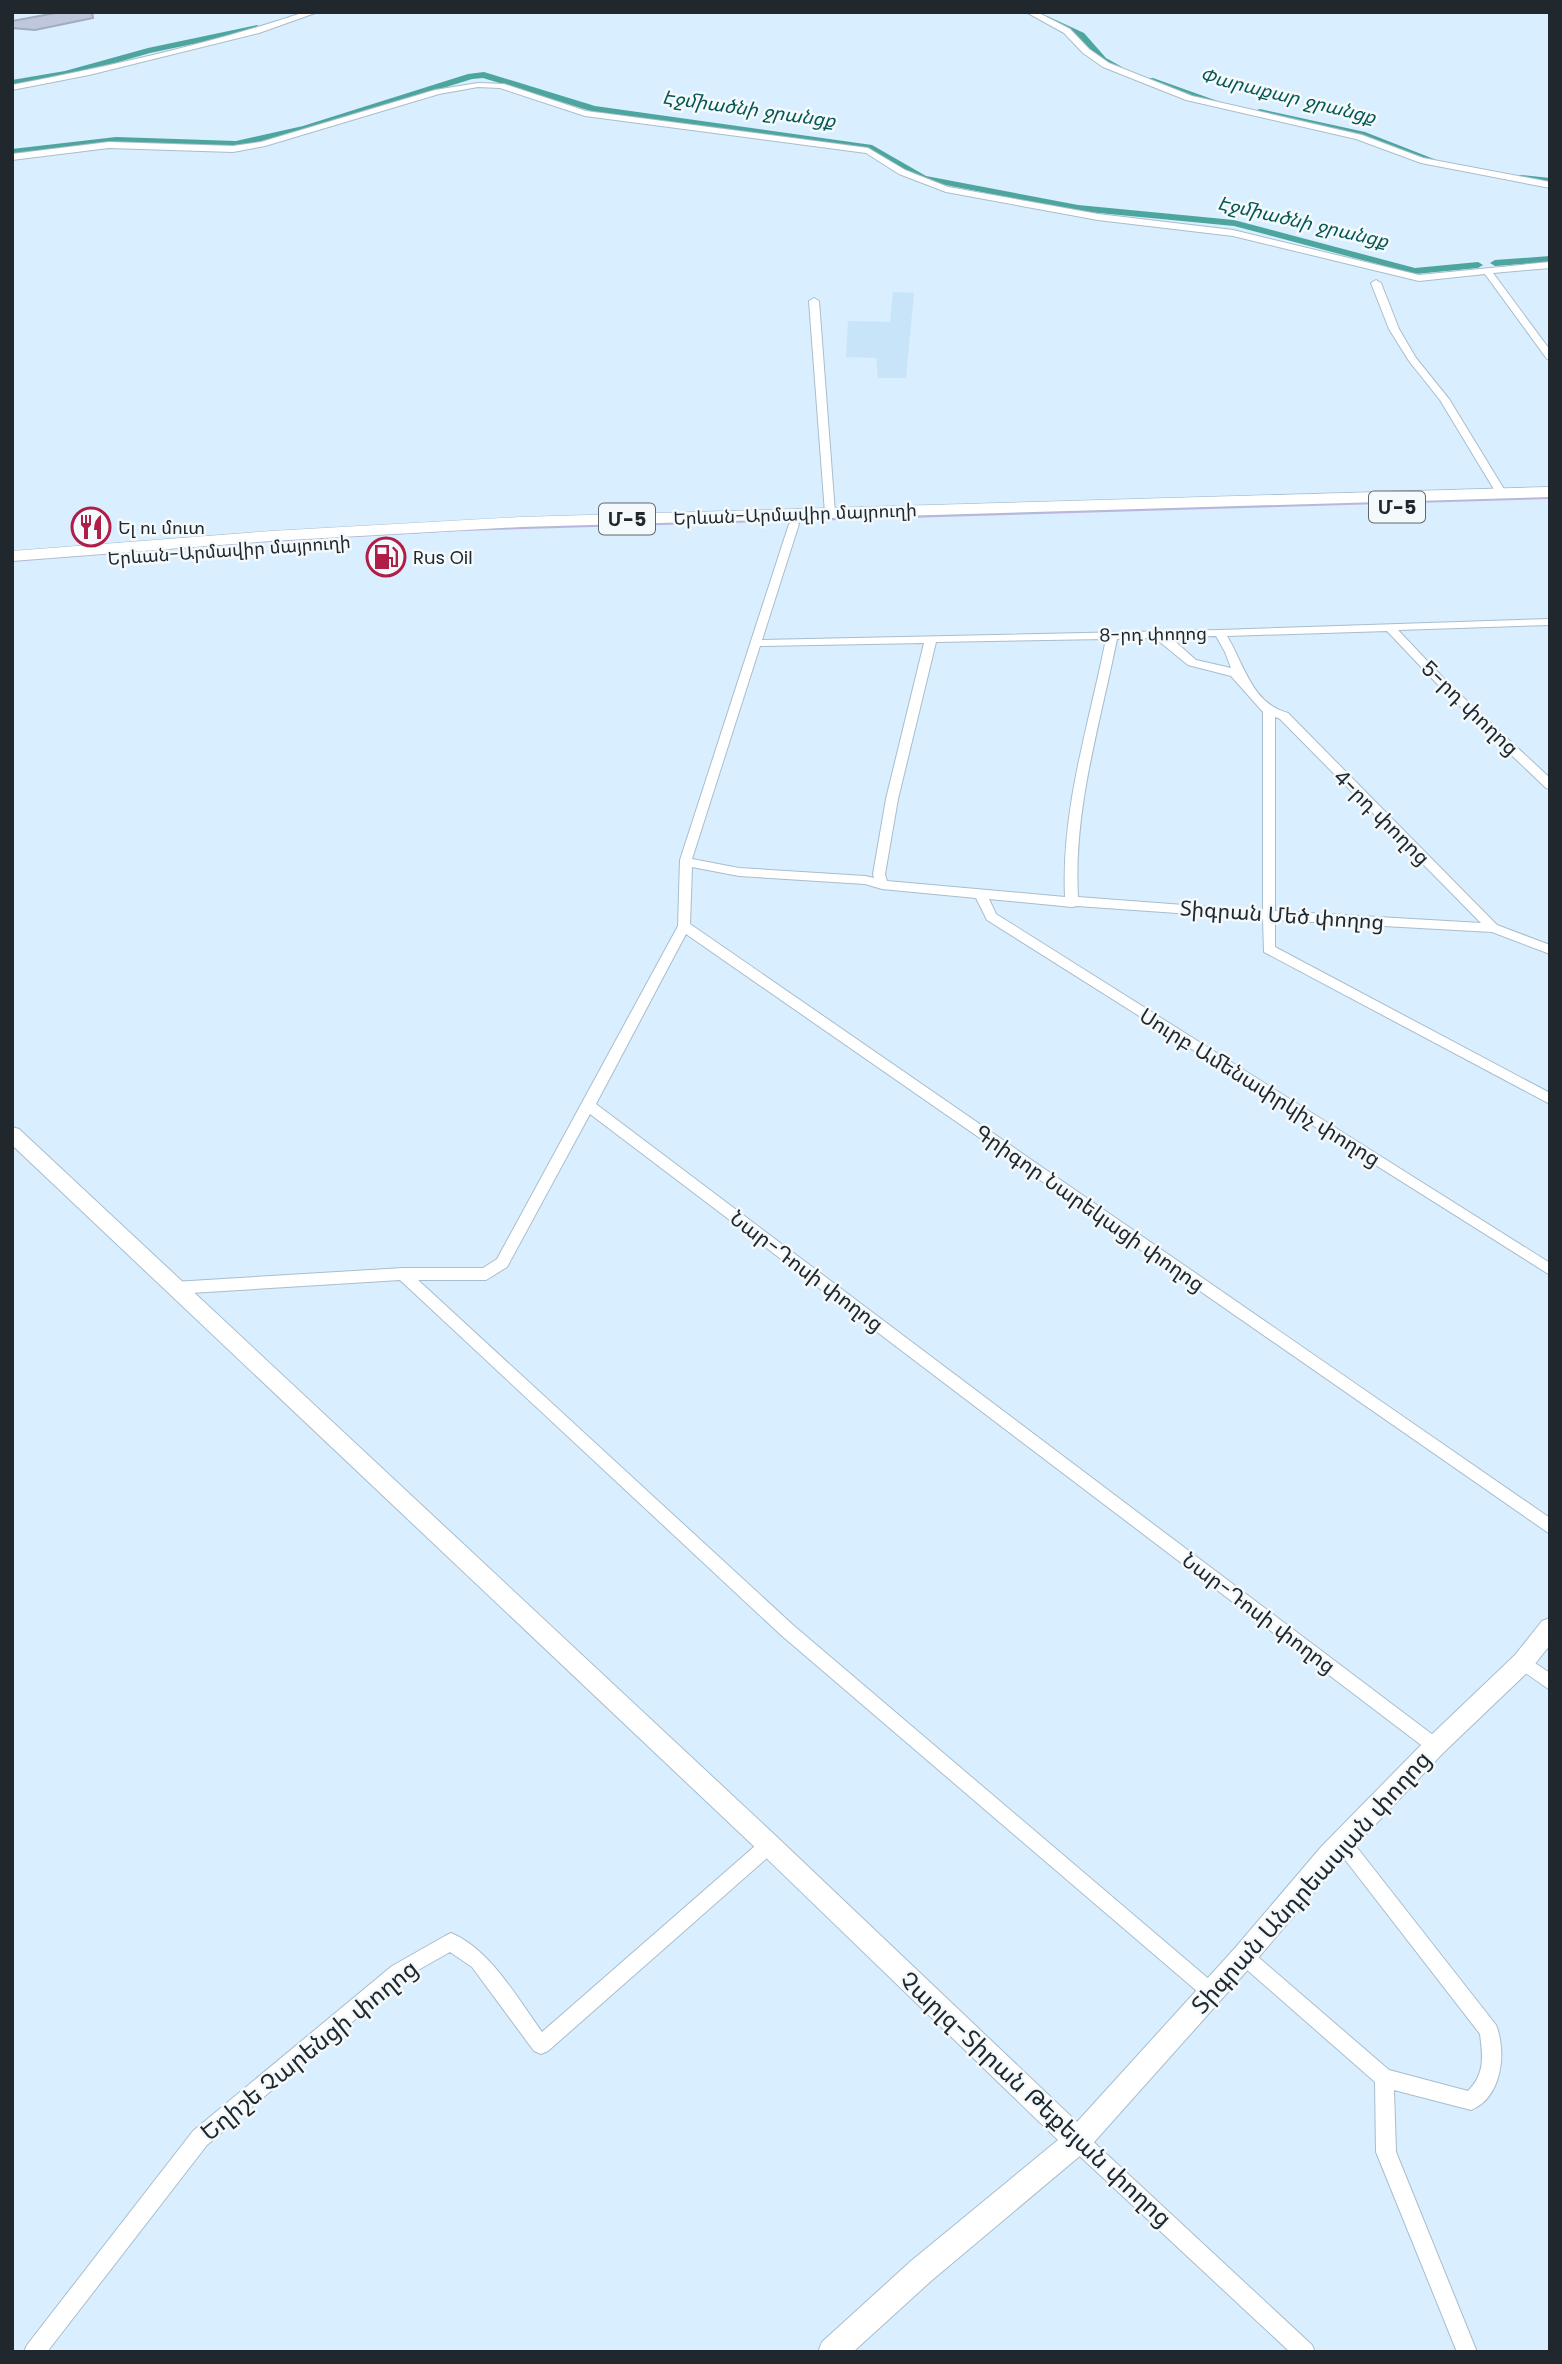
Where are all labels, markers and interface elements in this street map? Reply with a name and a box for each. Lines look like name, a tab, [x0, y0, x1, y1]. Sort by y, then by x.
water label: Փարաքար ջրանցք	[1197, 61, 1379, 131]
water label: Էջմիածնի ջրանցք	[661, 83, 838, 135]
water label: Էջմիածնի ջրանցք	[1215, 189, 1392, 255]
road number: Մ-5	[1369, 492, 1425, 522]
street label: Երևան-Արմավիր մայրուղի	[673, 497, 917, 531]
road number: Մ-5	[599, 504, 655, 534]
restaurant icon: Ել ու մուտ	[70, 506, 112, 548]
place label: Ել ու մուտ	[118, 515, 205, 540]
street label: Երևան-Արմավիր մայրուղի	[107, 529, 351, 571]
fuel station icon: Rus Oil	[365, 536, 407, 578]
place label: Rus Oil	[413, 545, 473, 570]
street label: 8-րդ փողոց	[1099, 621, 1207, 647]
street label: 5-րդ փողոց	[1415, 654, 1525, 762]
street label: 4-րդ փողոց	[1327, 762, 1437, 872]
street label: Տիգրան Մեծ փողոց	[1179, 893, 1385, 937]
street label: Սուրբ Ամենափրկիչ փողոց	[1134, 1001, 1386, 1173]
street label: Գրիգոր Նարեկացի փողոց	[969, 1117, 1211, 1299]
street label: Նար-Դոսի փողոց	[724, 1204, 890, 1338]
street label: Նար-Դոսի փողոց	[1176, 1546, 1342, 1680]
street label: Տիգրան Անդրեասյան փողոց	[1184, 1743, 1438, 2021]
street label: Եղիշե Չարենցի փողոց	[193, 1952, 425, 2148]
street label: Չարլզ-Տիրան Թեքեյան փողոց	[893, 1964, 1179, 2234]

